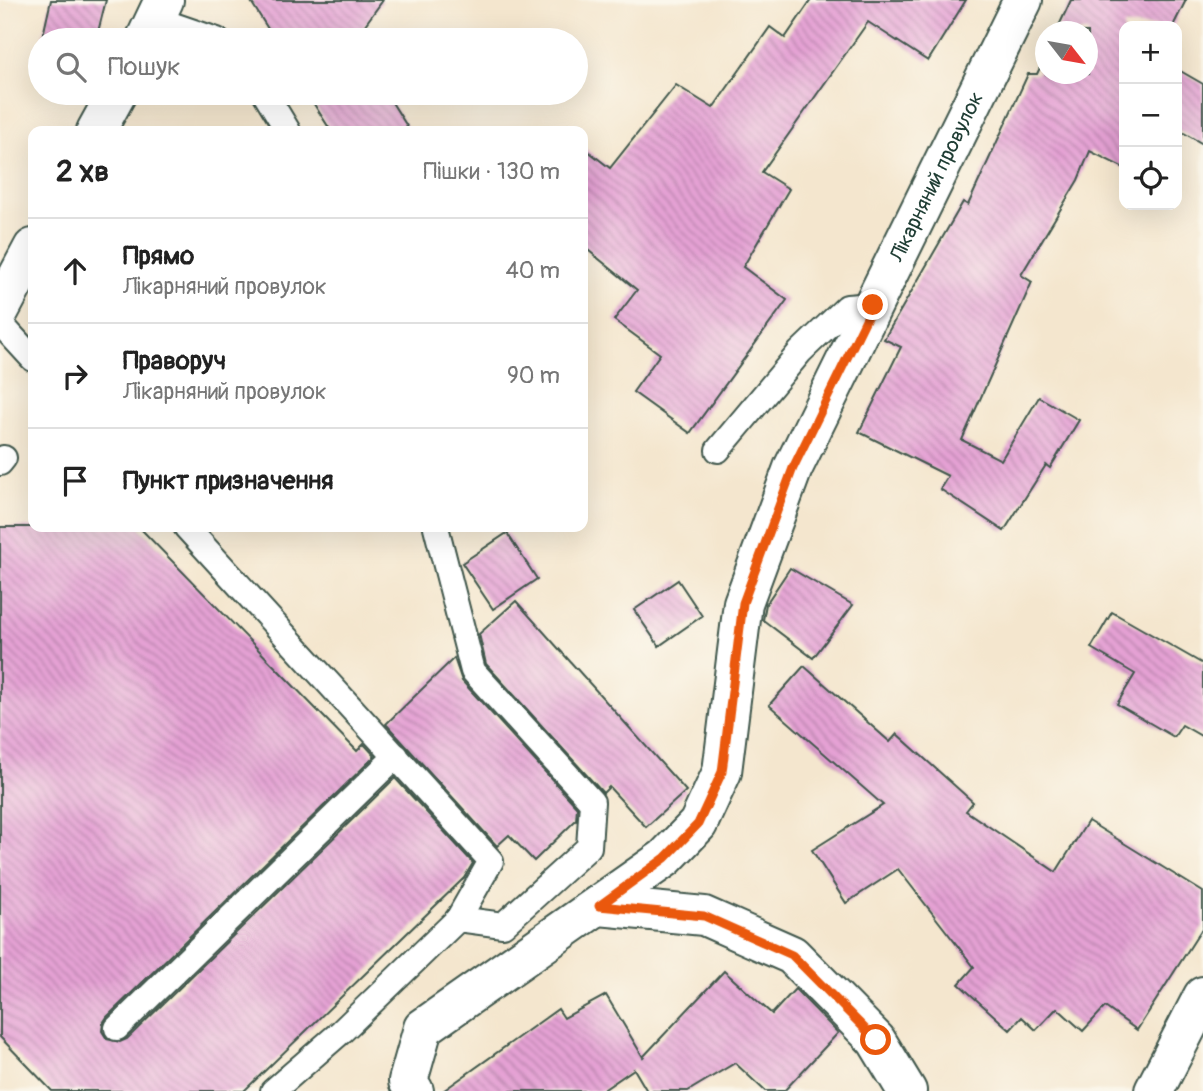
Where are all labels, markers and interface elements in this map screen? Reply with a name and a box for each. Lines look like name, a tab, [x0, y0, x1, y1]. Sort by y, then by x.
north arrow	[1035, 21, 1098, 84]
map controls	[1119, 21, 1182, 210]
button: +	[1119, 21, 1182, 84]
search box	[28, 28, 588, 105]
icon: search	[52, 48, 90, 86]
text: Пошук	[108, 51, 181, 83]
button: −	[1119, 84, 1182, 147]
street label: Лікарняний провулок	[883, 87, 989, 267]
button: locate	[1119, 147, 1182, 210]
text: 2 хв	[56, 153, 109, 190]
text: Пішки · 130 m	[423, 157, 560, 186]
text: Прямо	[123, 240, 194, 272]
icon: ahead	[56, 252, 94, 290]
text: 40 m	[506, 256, 560, 285]
text: Лікарняний провулок	[123, 272, 327, 301]
route end	[857, 289, 888, 320]
text: Праворуч	[123, 345, 226, 377]
icon: right	[56, 357, 94, 395]
text: 90 m	[507, 361, 560, 390]
text: Лікарняний провулок	[123, 377, 327, 406]
icon: arrive	[56, 462, 94, 500]
text: Пункт призначення	[123, 465, 334, 497]
route start	[860, 1024, 891, 1055]

